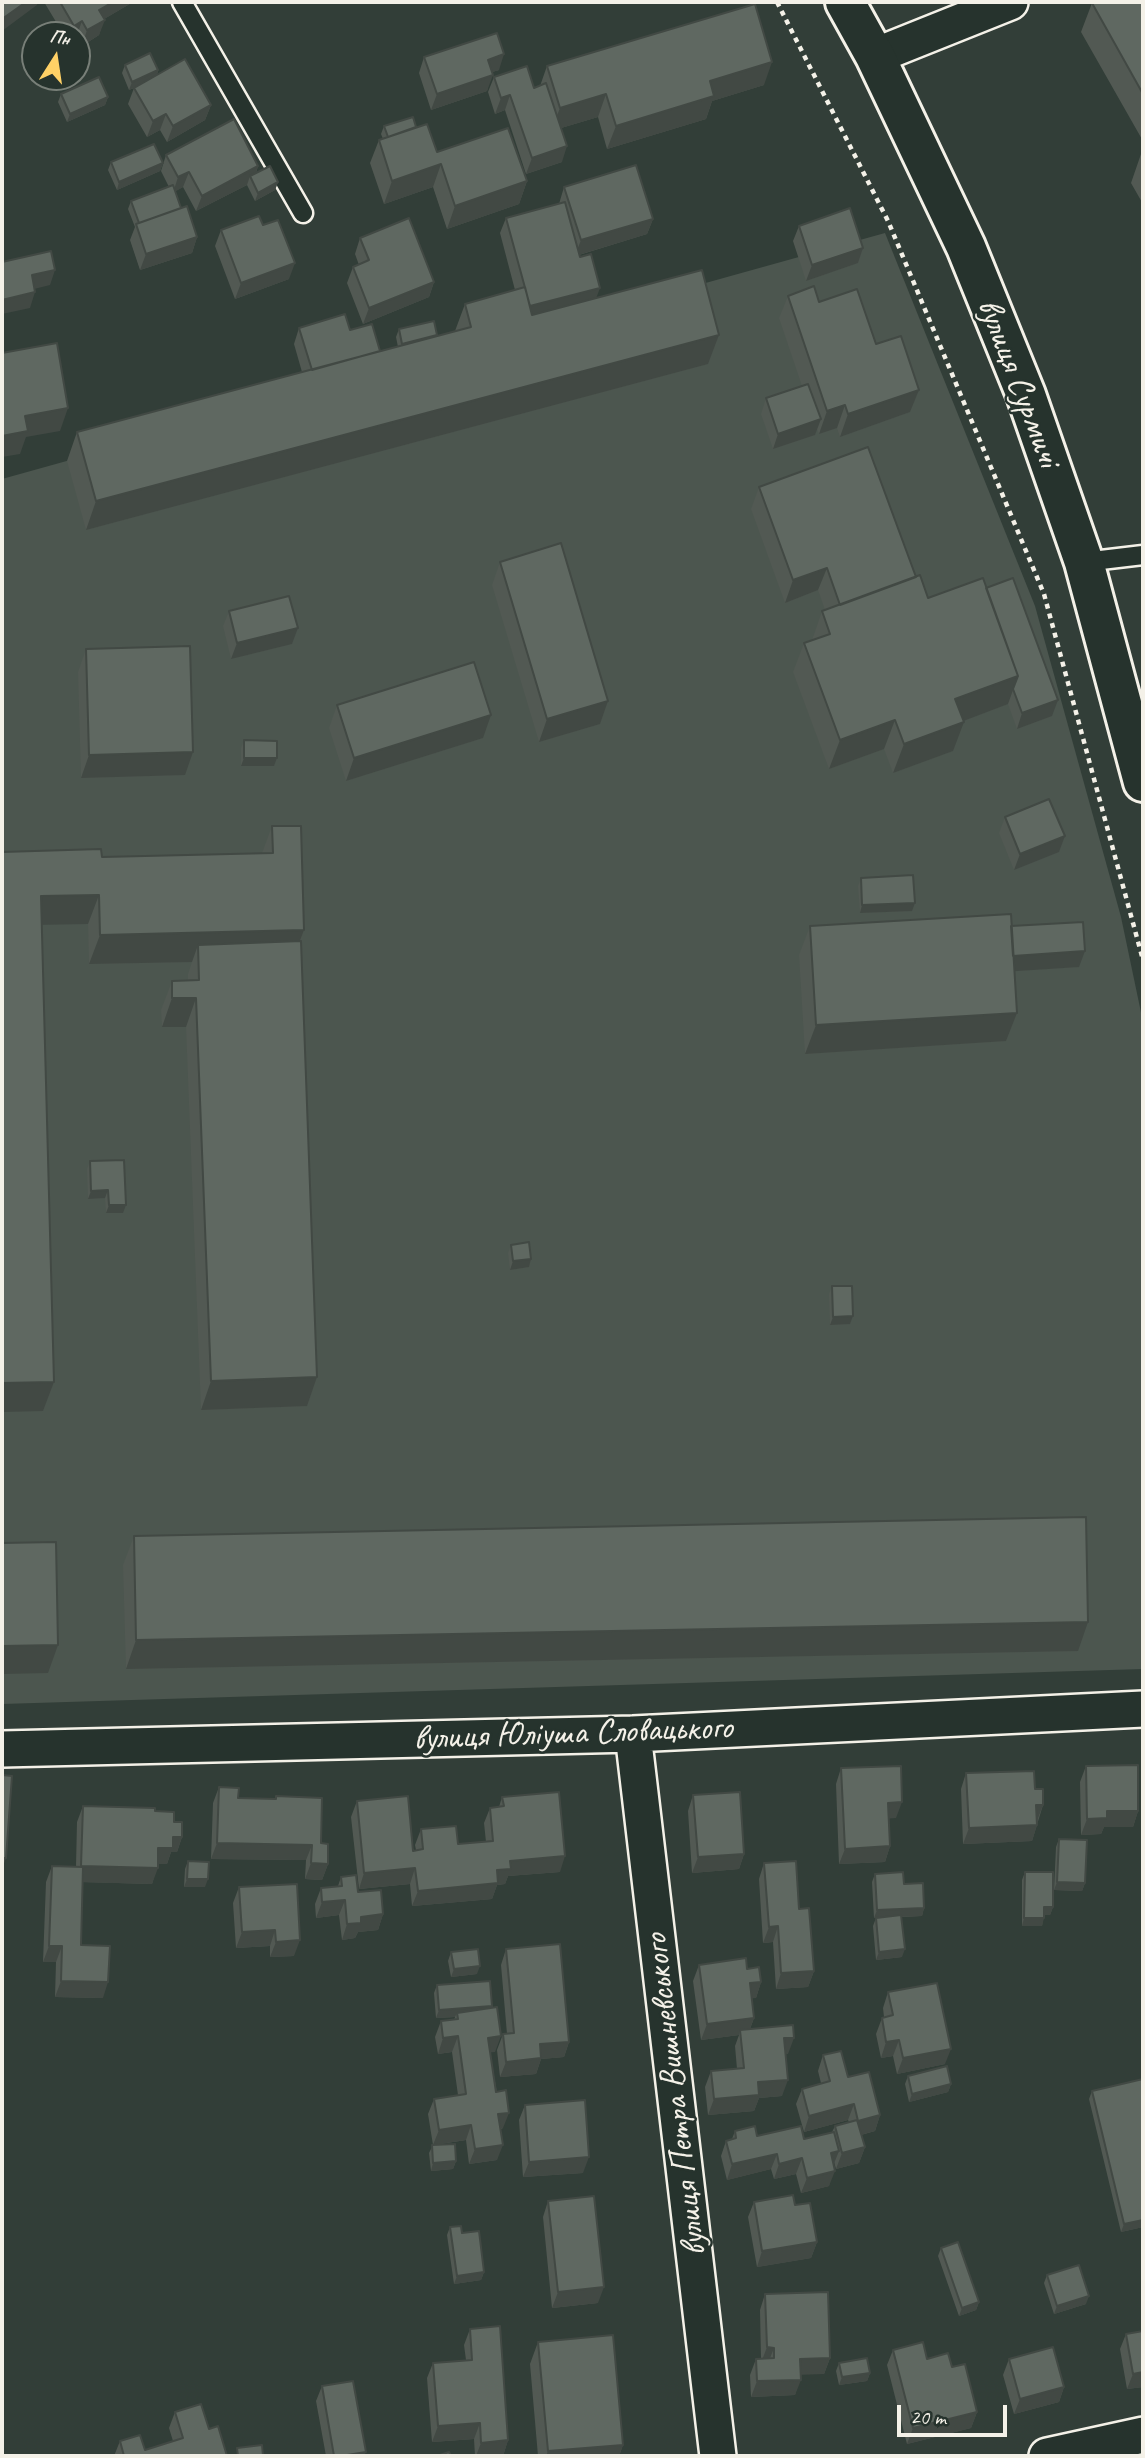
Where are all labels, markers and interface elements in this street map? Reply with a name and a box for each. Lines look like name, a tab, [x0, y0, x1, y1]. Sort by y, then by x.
north arrow	[21, 21, 91, 91]
text: Пн	[48, 24, 72, 51]
street label: вулиця Сурмичі	[967, 293, 1069, 473]
street label: вулиця Юліуша Словацького	[413, 1707, 733, 1761]
street label: вулиця Петра Вишневського	[635, 1931, 717, 2259]
scale bar	[900, 2392, 1010, 2436]
text: 20 m	[910, 2404, 946, 2430]

